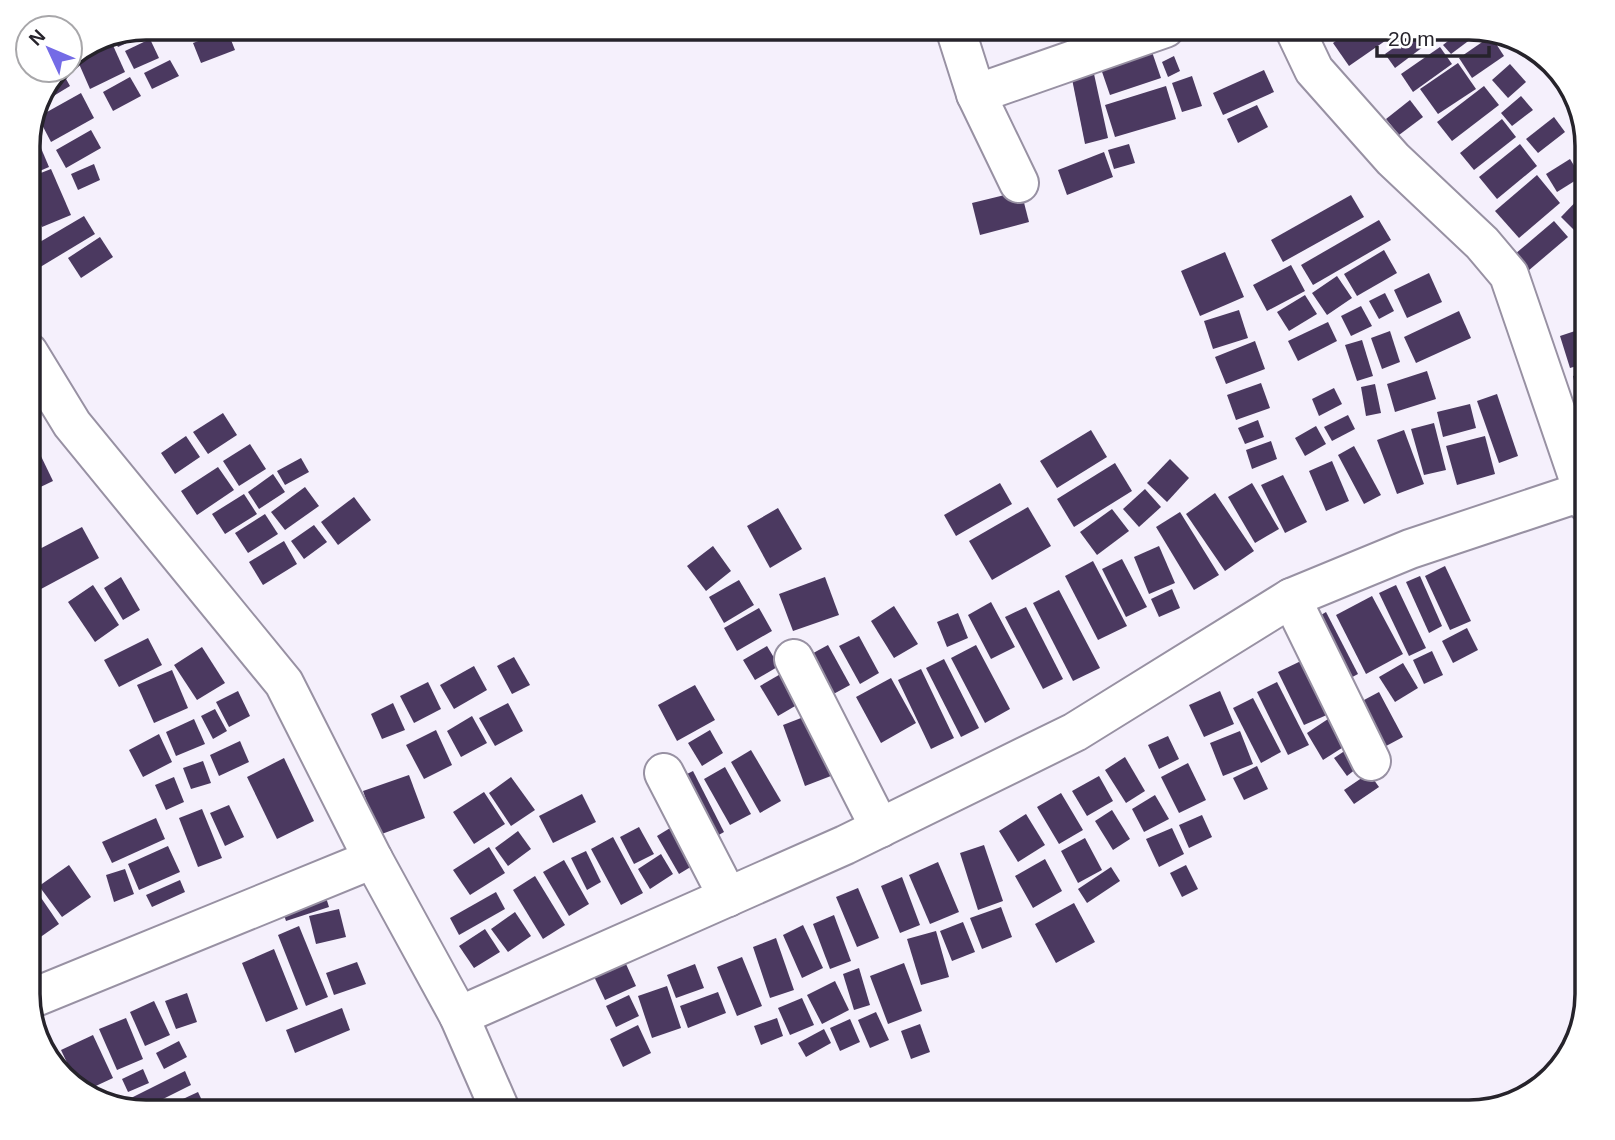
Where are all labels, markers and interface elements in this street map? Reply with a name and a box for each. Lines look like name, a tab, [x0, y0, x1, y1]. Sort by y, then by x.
north arrow	[14, 14, 84, 84]
scale bar	[1377, 14, 1489, 58]
text: N	[25, 25, 49, 50]
text: 20 m	[1388, 27, 1435, 50]

